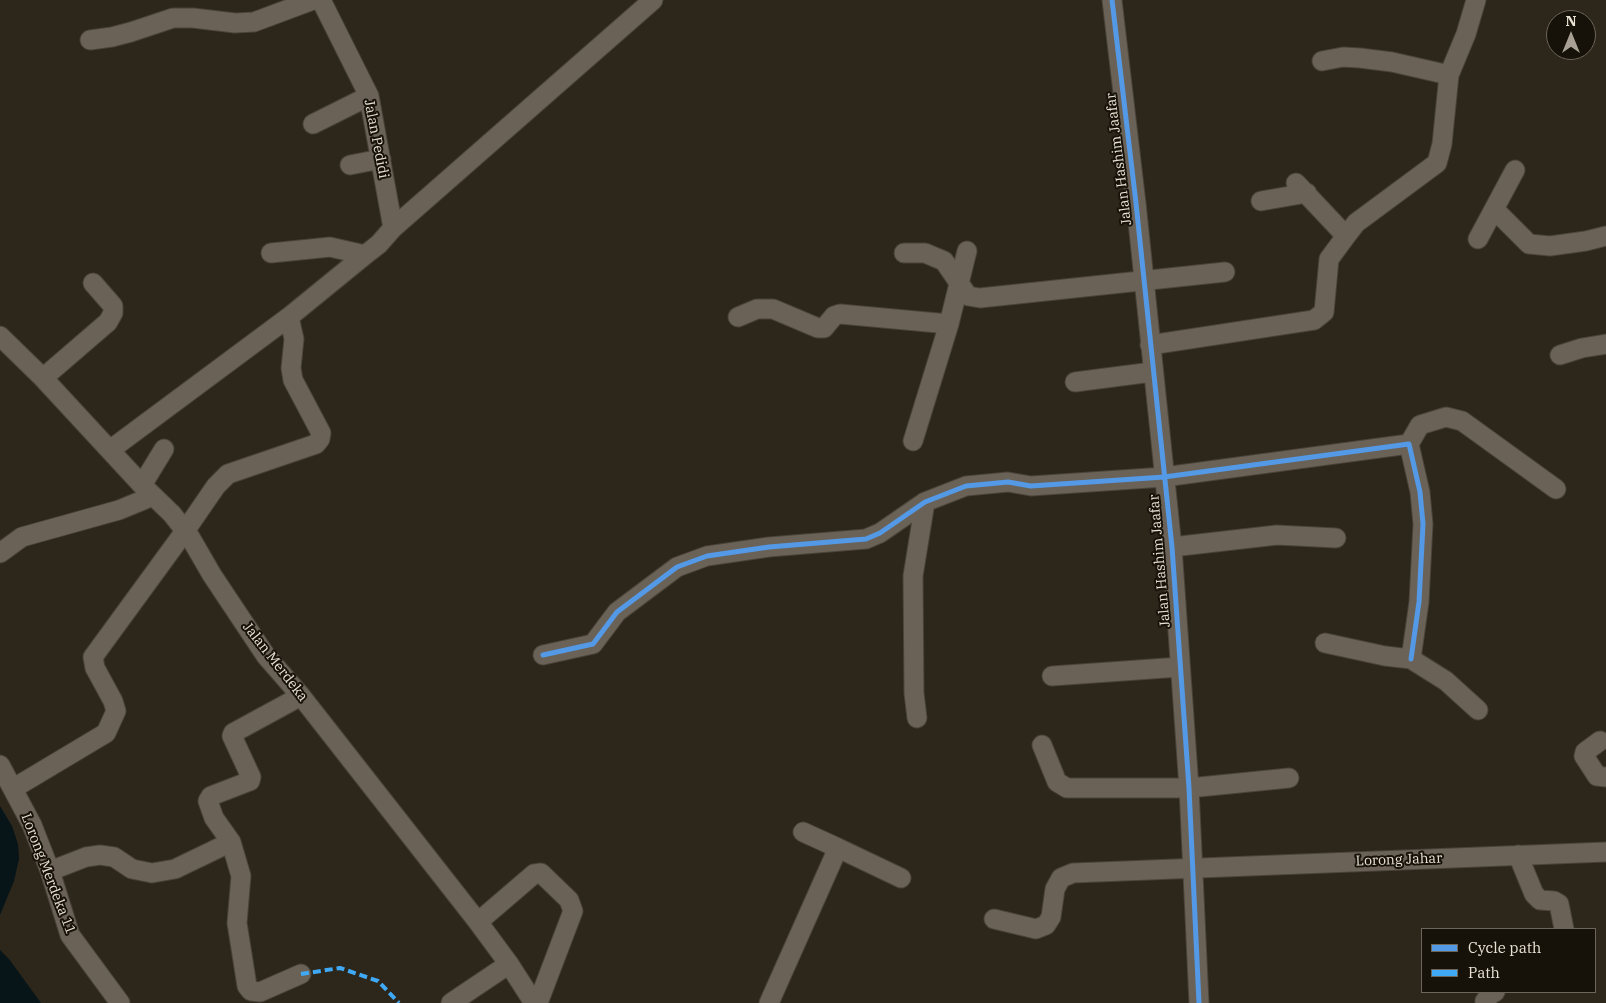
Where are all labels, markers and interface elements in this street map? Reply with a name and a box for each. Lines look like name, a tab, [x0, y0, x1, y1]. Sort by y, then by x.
north arrow	[1546, 10, 1596, 60]
text: N	[1565, 12, 1577, 30]
street label: Jalan Hashim Jaafar	[1103, 92, 1135, 226]
street label: Jalan Pedidi	[360, 98, 392, 180]
street label: Jalan Hashim Jaafar	[1146, 494, 1174, 628]
street label: Jalan Merdeka	[239, 619, 311, 705]
street label: Lorong Merdeka 11	[17, 811, 79, 937]
street label: Lorong Jahar	[1355, 850, 1443, 870]
legend	[1421, 928, 1596, 993]
text: Cycle path	[1468, 938, 1541, 957]
text: Path	[1468, 963, 1500, 982]

